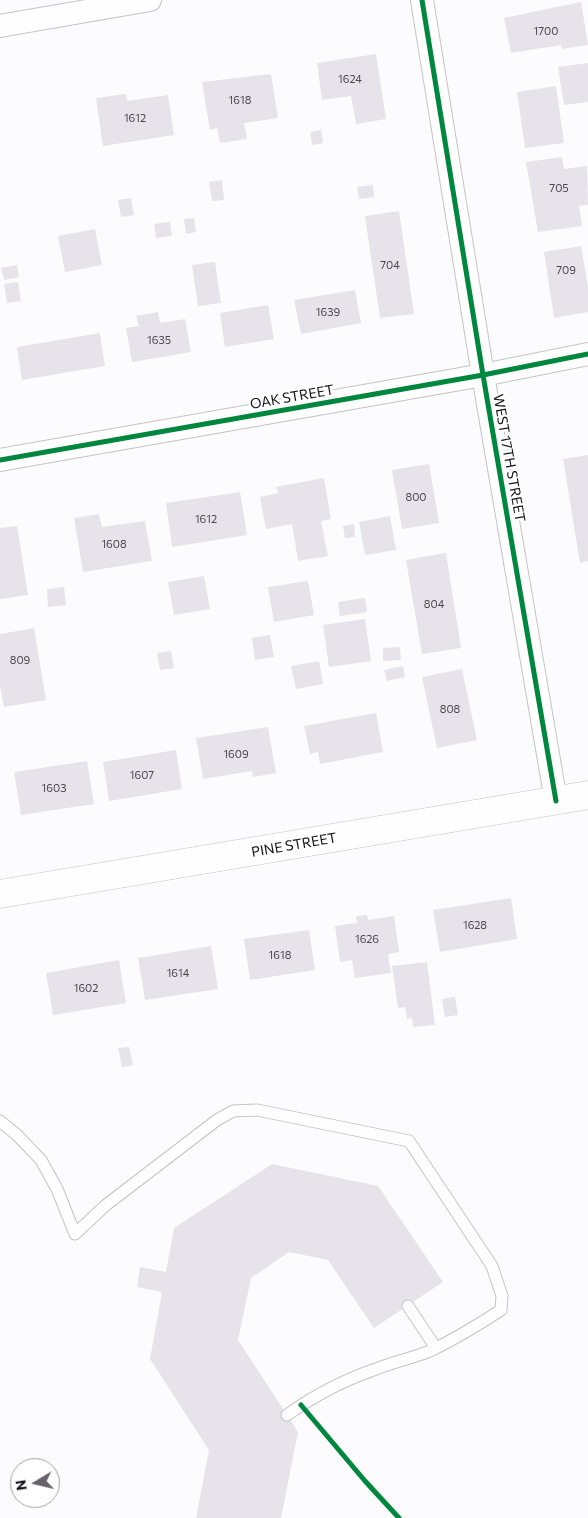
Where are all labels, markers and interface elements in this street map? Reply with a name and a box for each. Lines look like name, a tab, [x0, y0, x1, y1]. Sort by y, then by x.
house number: 1700	[534, 24, 558, 38]
house number: 1624	[338, 72, 362, 86]
house number: 1618	[229, 93, 251, 107]
house number: 1612	[124, 111, 146, 125]
house number: 705	[549, 181, 569, 195]
house number: 704	[380, 258, 400, 272]
house number: 709	[556, 263, 576, 277]
house number: 1639	[316, 305, 340, 319]
house number: 1635	[147, 333, 171, 347]
street label: OAK STREET	[249, 381, 335, 413]
street label: WEST 17TH STREET	[489, 393, 529, 523]
house number: 800	[405, 490, 427, 504]
house number: 1612	[195, 512, 217, 526]
house number: 1608	[101, 537, 127, 551]
house number: 804	[424, 597, 444, 611]
house number: 809	[10, 653, 30, 667]
house number: 808	[440, 702, 460, 716]
house number: 1609	[223, 747, 249, 761]
house number: 1607	[130, 768, 154, 782]
house number: 1603	[42, 781, 66, 795]
street label: PINE STREET	[250, 829, 338, 861]
house number: 1628	[463, 918, 487, 932]
house number: 1626	[355, 932, 379, 946]
house number: 1618	[269, 948, 291, 962]
house number: 1614	[167, 966, 189, 980]
house number: 1602	[74, 981, 98, 995]
north arrow	[10, 1458, 60, 1508]
text: N	[11, 1479, 30, 1492]

